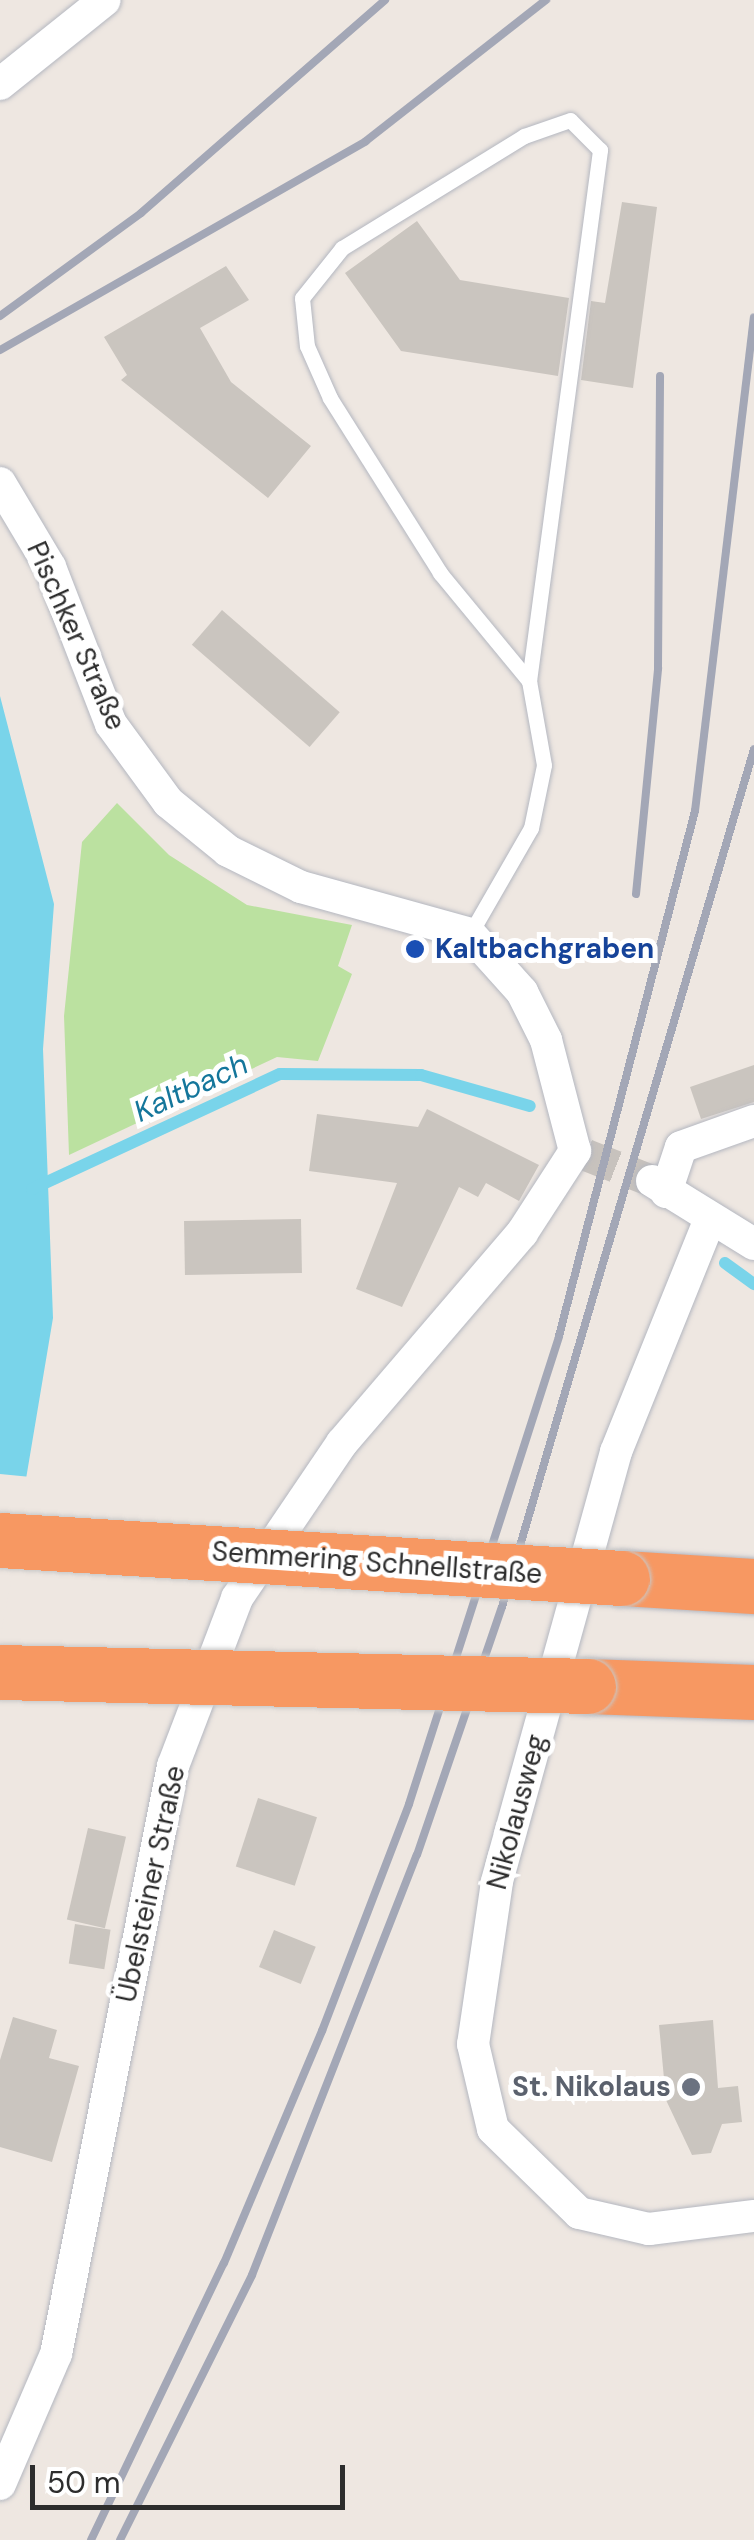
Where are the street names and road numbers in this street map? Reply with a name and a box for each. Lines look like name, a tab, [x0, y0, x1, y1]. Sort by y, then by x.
street label: Pischker Straße	[19, 537, 133, 735]
street label: Semmering Schnellstraße	[211, 1535, 543, 1591]
street label: Nikolausweg	[480, 1731, 554, 1893]
street label: Übelsteiner Straße	[109, 1763, 193, 2005]

